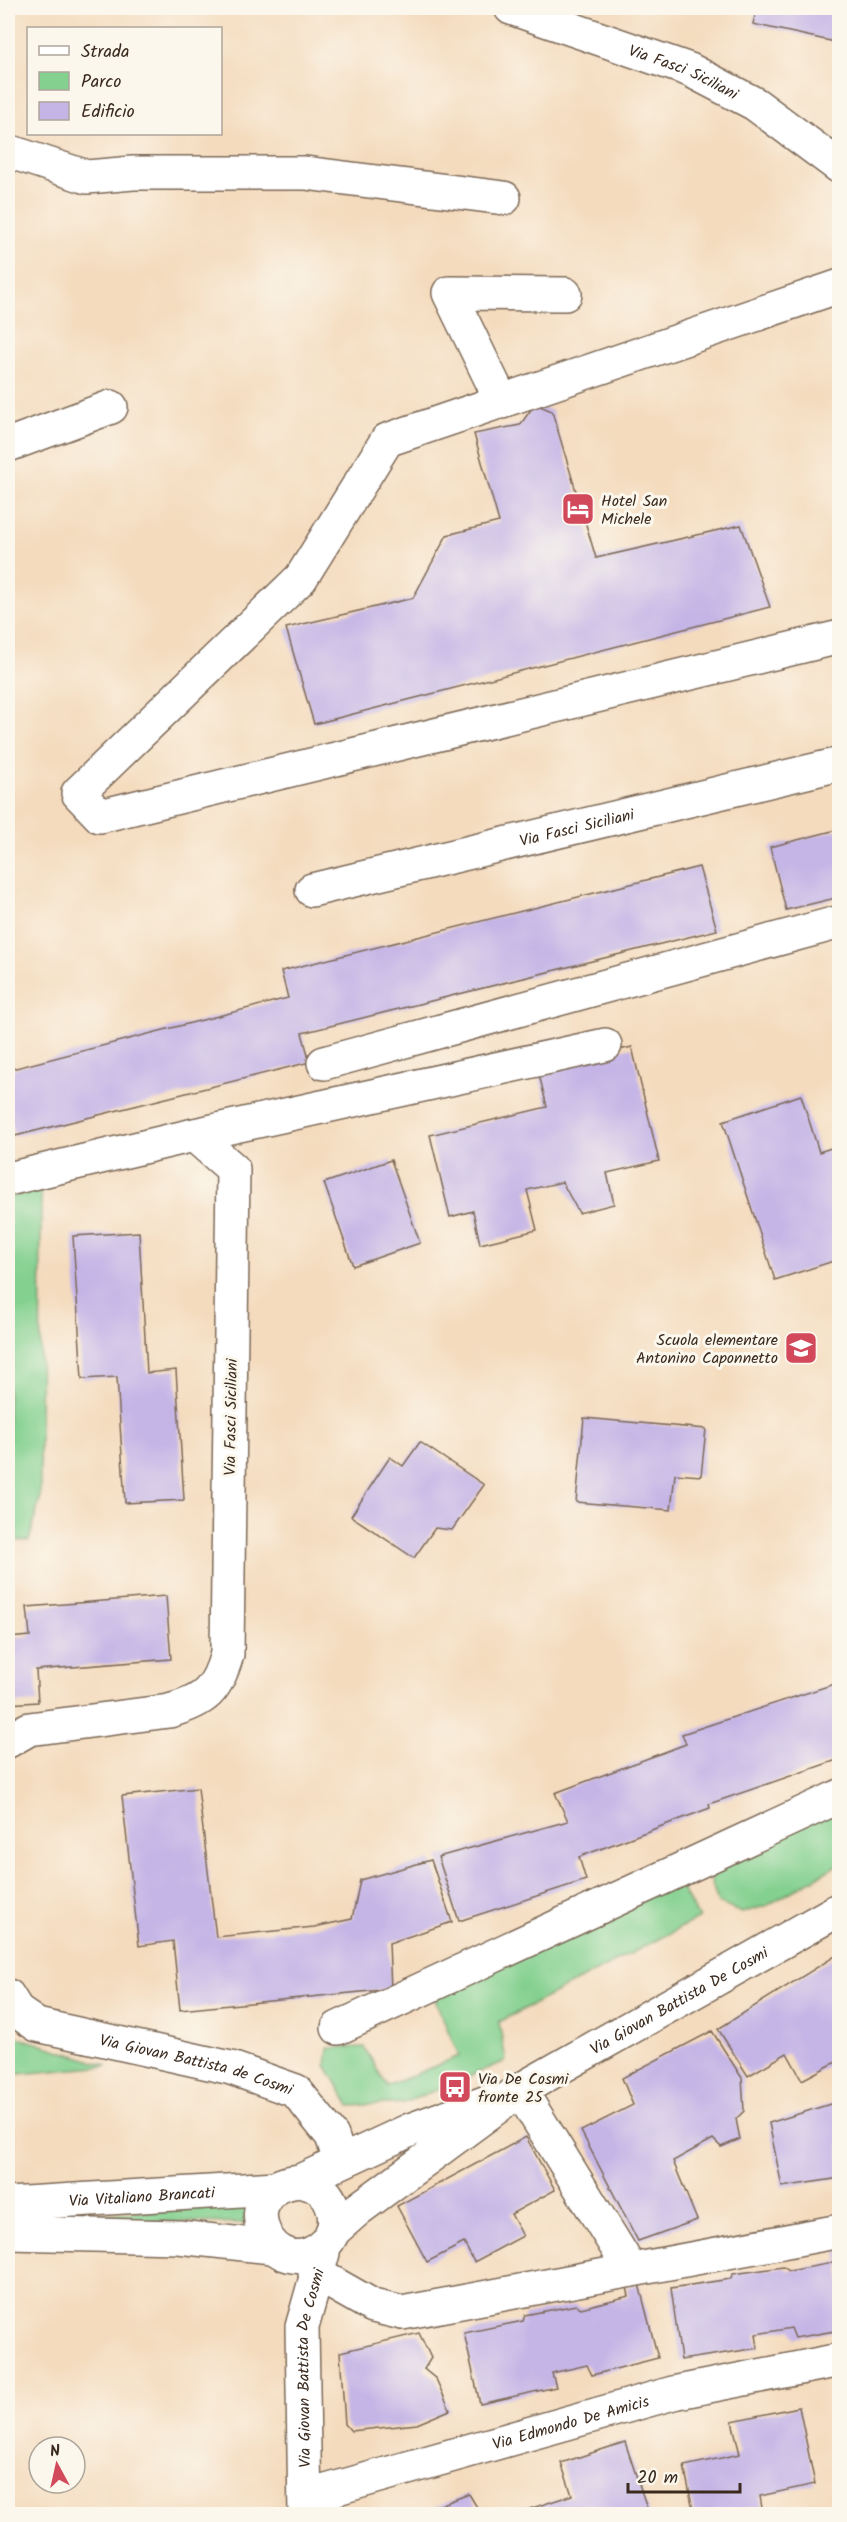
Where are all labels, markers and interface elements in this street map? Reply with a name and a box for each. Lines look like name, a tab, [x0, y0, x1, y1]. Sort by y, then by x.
legend	[27, 27, 222, 135]
text: Strada	[81, 38, 129, 67]
street label: Via Fasci Siciliani	[625, 39, 743, 108]
text: Parco	[81, 68, 121, 97]
text: Edificio	[81, 98, 135, 127]
place label: Hotel San Michele	[601, 489, 667, 532]
hotel icon: Hotel San Michele	[560, 491, 596, 527]
street label: Via Fasci Siciliani	[517, 802, 638, 854]
place label: Scuola elementare Antonino Caponnetto	[636, 1328, 778, 1371]
school or university icon: Scuola elementare Antonino Caponnetto	[783, 1330, 819, 1366]
street label: Via Fasci Siciliani	[218, 1357, 245, 1476]
street label: Via Giovan Battista De Cosmi	[586, 1941, 774, 2062]
street label: Via Giovan Battista de Cosmi	[97, 2028, 297, 2103]
place label: Via De Cosmi fronte 25	[478, 2067, 570, 2110]
bus stop icon: Via De Cosmi fronte 25	[437, 2069, 473, 2105]
street label: Via Vitaliano Brancati	[68, 2181, 217, 2214]
street label: Via Giovan Battista De Cosmi	[290, 2264, 332, 2468]
street label: Via Edmondo De Amicis	[490, 2389, 652, 2457]
north arrow	[27, 2435, 87, 2495]
text: N	[48, 2439, 62, 2465]
scale bar	[628, 2456, 740, 2494]
text: 20 m	[637, 2464, 678, 2493]

